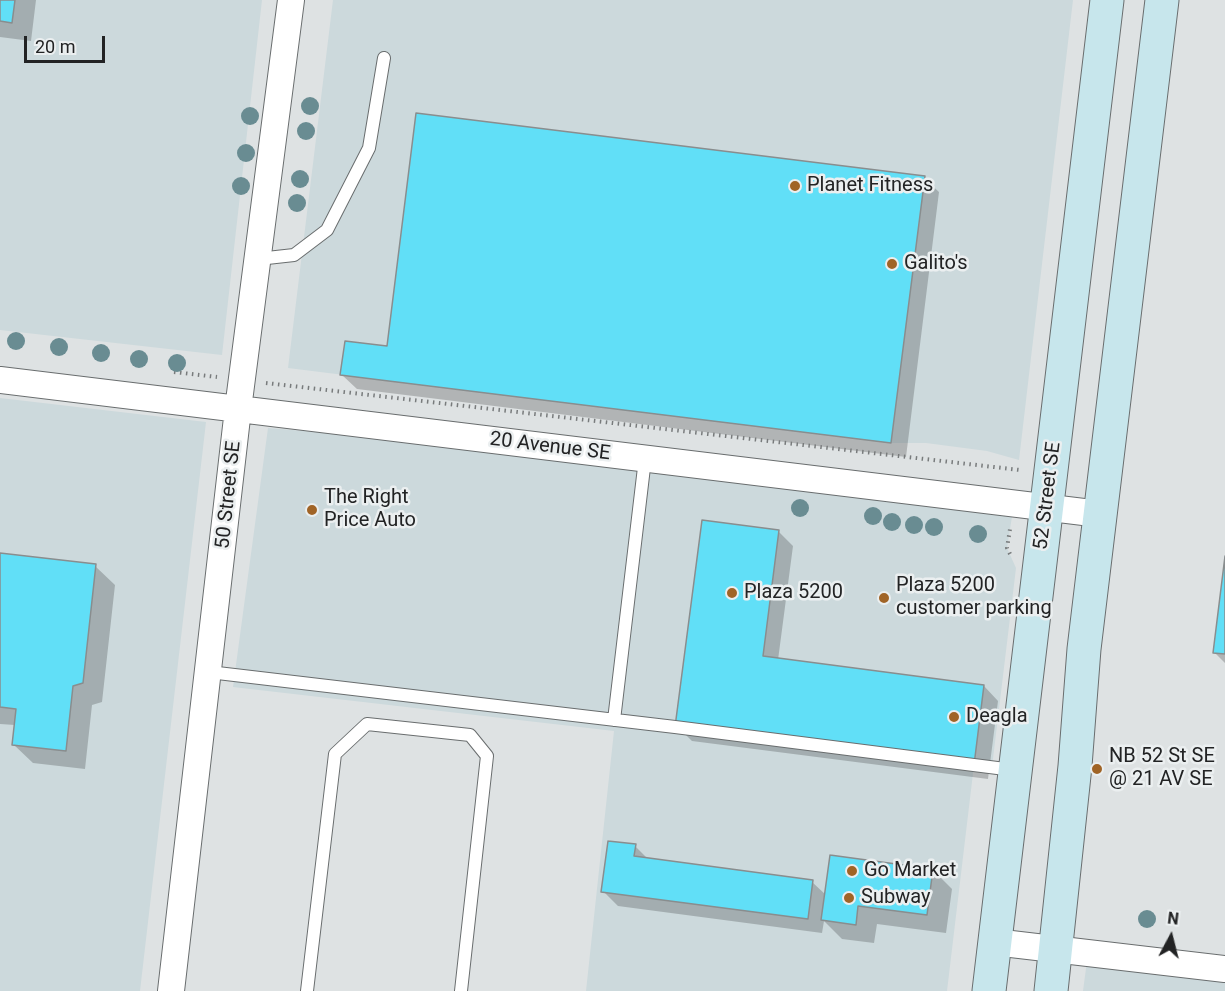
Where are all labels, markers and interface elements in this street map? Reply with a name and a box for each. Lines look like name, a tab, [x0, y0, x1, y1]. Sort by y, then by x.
scale bar	[27, 24, 108, 62]
text: 20 m	[35, 36, 75, 57]
place label: Planet Fitness	[807, 174, 933, 198]
marker: Planet Fitness	[788, 179, 802, 193]
place label: Galito's	[904, 252, 968, 276]
marker: Galito's	[885, 257, 899, 271]
street label: 20 Avenue SE	[488, 428, 612, 466]
street label: 50 Street SE	[211, 440, 247, 550]
street label: 52 Street SE	[1029, 441, 1067, 551]
place label: The Right Price Auto	[324, 486, 416, 533]
marker: The Right Price Auto	[305, 503, 319, 517]
place label: Plaza 5200 customer parking	[896, 574, 1052, 621]
place label: Plaza 5200	[744, 581, 843, 605]
marker: Plaza 5200	[725, 586, 739, 600]
marker: Plaza 5200 customer parking	[877, 591, 891, 605]
place label: Deagla	[966, 705, 1028, 729]
marker: Deagla	[947, 710, 961, 724]
place label: NB 52 St SE @ 21 AV SE	[1109, 745, 1215, 792]
marker: NB 52 St SE @ 21 AV SE	[1090, 762, 1104, 776]
place label: Go Market	[864, 859, 956, 883]
marker: Go Market	[845, 864, 859, 878]
place label: Subway	[861, 886, 930, 910]
marker: Subway	[842, 891, 856, 905]
north arrow	[1141, 907, 1201, 967]
text: N	[1166, 909, 1180, 929]

